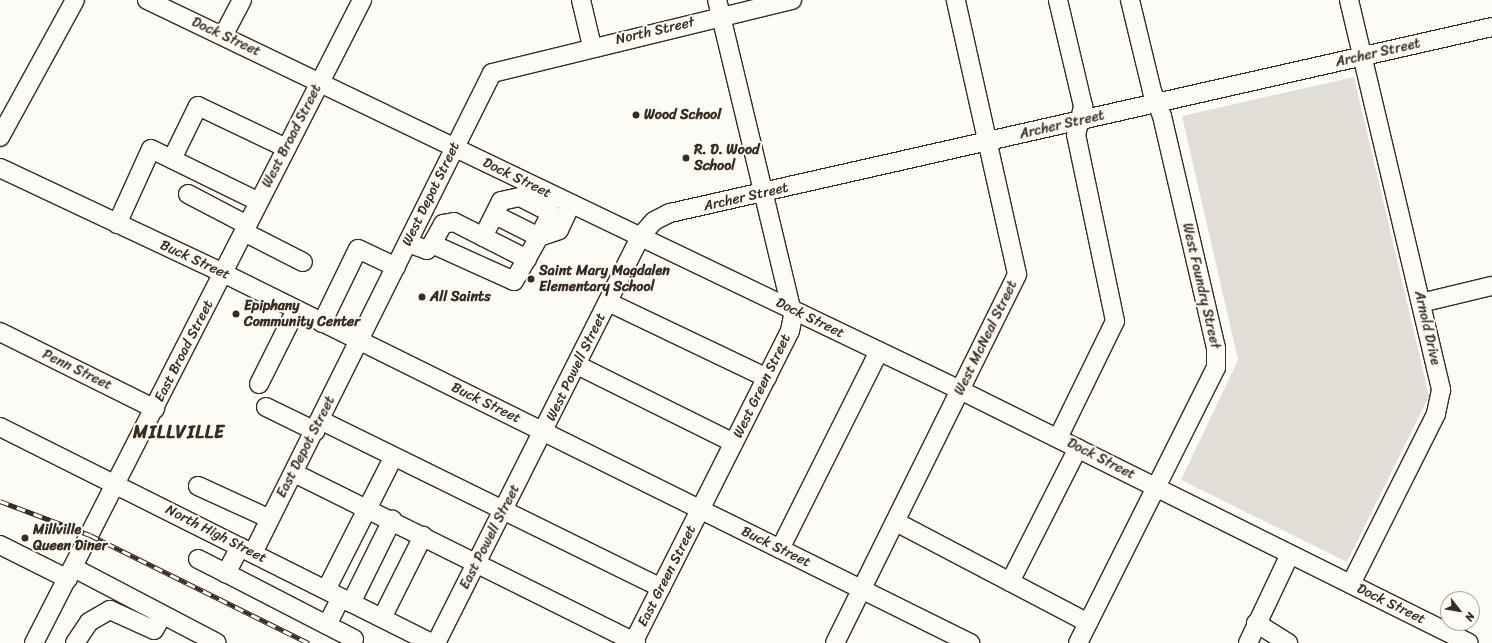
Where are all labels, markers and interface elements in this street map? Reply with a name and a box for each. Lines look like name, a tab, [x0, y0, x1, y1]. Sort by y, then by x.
street label: Dock Street	[189, 14, 263, 60]
street label: North Street	[614, 14, 696, 48]
street label: Archer Street	[1334, 35, 1422, 71]
street label: West Broad Street	[259, 81, 325, 191]
place label: Wood School	[644, 107, 721, 123]
street label: Archer Street	[1018, 107, 1106, 143]
marker: Wood School	[631, 110, 641, 120]
street label: West Depot Street	[398, 139, 464, 249]
place label: R. D. Wood School	[694, 142, 759, 174]
marker: R. D. Wood School	[681, 153, 691, 163]
street label: Dock Street	[480, 154, 554, 202]
street label: Archer Street	[702, 179, 790, 215]
street label: West Foundry Street	[1178, 221, 1224, 351]
street label: Buck Street	[157, 237, 233, 283]
place label: Saint Mary Magdalen Elementary School	[539, 263, 669, 296]
marker: Saint Mary Magdalen Elementary School	[526, 274, 536, 284]
street label: West McNeal Street	[951, 278, 1021, 398]
place label: All Saints	[430, 289, 490, 305]
street label: Arnold Drive	[1410, 289, 1444, 367]
marker: All Saints	[417, 292, 427, 302]
street label: Dock Street	[773, 294, 847, 342]
street label: East Broad Street	[151, 298, 217, 404]
place label: Epiphany Community Center	[244, 298, 360, 330]
marker: Epiphany Community Center	[231, 309, 241, 319]
street label: West Powell Street	[542, 310, 610, 424]
street label: West Green Street	[729, 331, 795, 441]
street label: Penn Street	[40, 346, 114, 394]
street label: Buck Street	[449, 379, 523, 427]
street label: East Depot Street	[273, 394, 339, 500]
district label: MILLVILLE	[134, 421, 224, 443]
street label: Dock Street	[1064, 435, 1138, 483]
street label: East Powell Street	[456, 482, 524, 592]
street label: North High Street	[162, 501, 270, 567]
place label: Millville Queen Diner	[33, 522, 107, 554]
street label: East Green Street	[634, 522, 700, 630]
street label: Buck Street	[739, 523, 813, 571]
marker: Millville Queen Diner	[20, 533, 30, 543]
street label: Dock Street	[1354, 580, 1428, 628]
north arrow	[1440, 591, 1480, 631]
text: N	[1460, 609, 1480, 625]

